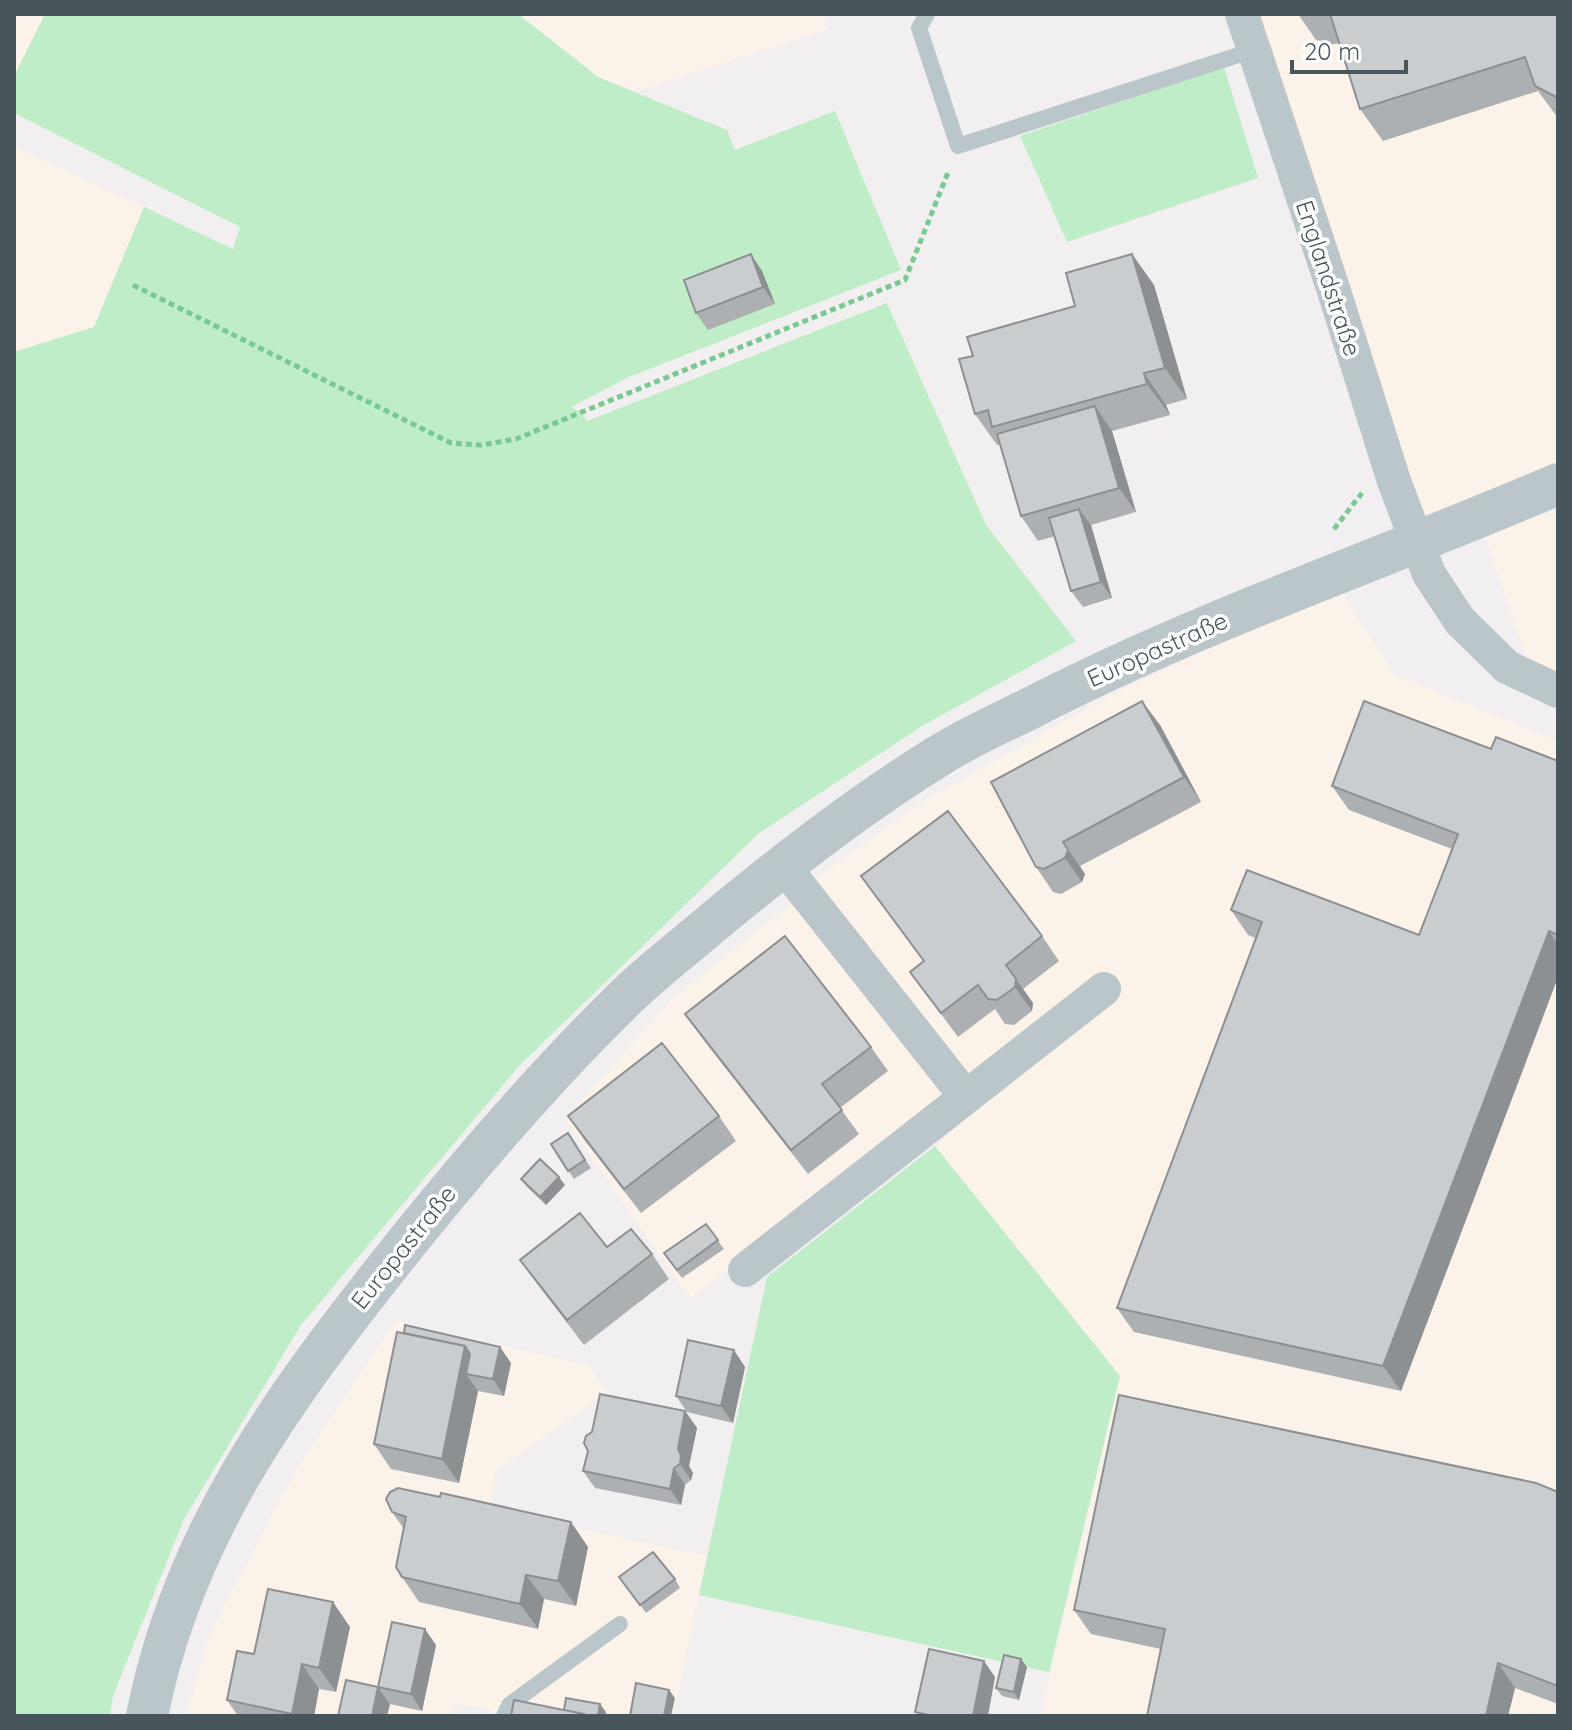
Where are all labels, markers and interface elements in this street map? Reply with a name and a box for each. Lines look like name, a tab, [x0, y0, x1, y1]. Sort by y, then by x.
scale bar	[1292, 24, 1406, 74]
text: 20 m	[1304, 36, 1360, 66]
street label: Englandstraße	[1290, 196, 1368, 360]
street label: Europastraße	[1082, 605, 1232, 693]
street label: Europastraße	[344, 1179, 462, 1315]

